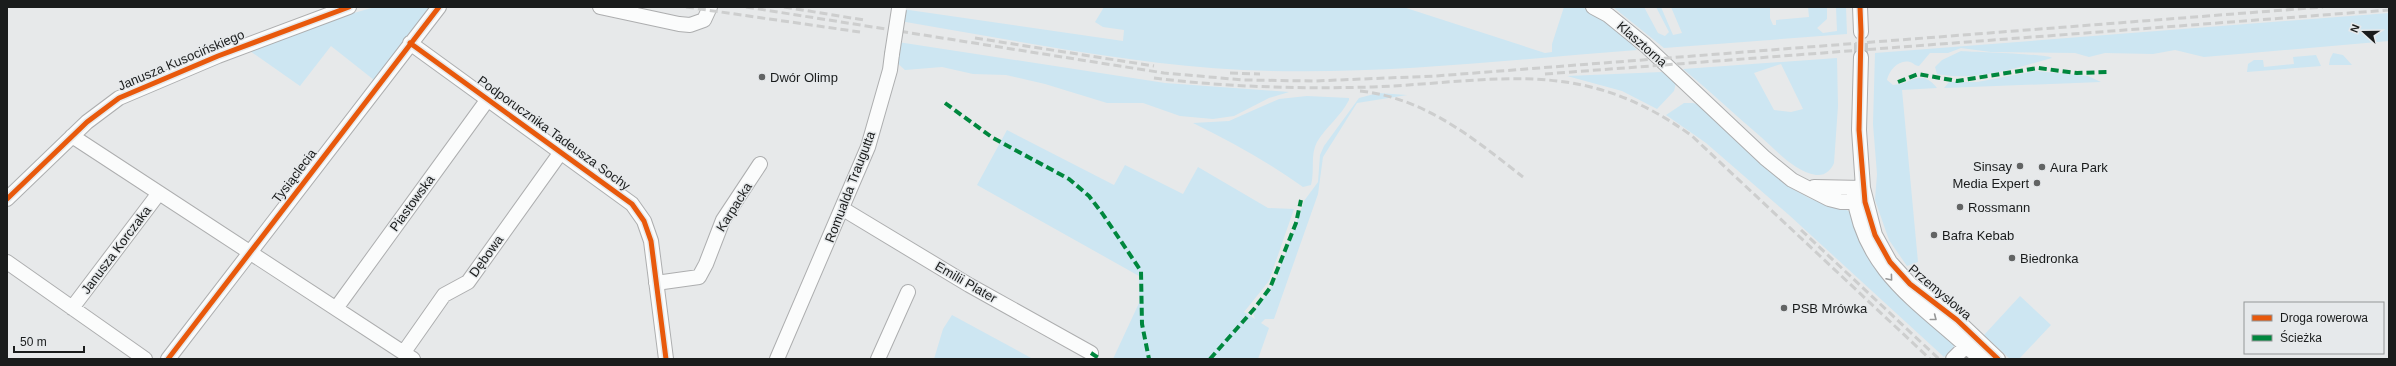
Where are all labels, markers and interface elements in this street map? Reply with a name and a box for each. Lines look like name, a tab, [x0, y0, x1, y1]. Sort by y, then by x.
north arrow	[2344, 12, 2384, 52]
street label: Klasztorna	[1614, 18, 1671, 70]
text: N	[2348, 23, 2362, 34]
street label: Janusza Kusocińskiego	[116, 27, 246, 93]
place label: Dwór Olimp	[770, 70, 838, 85]
marker: Dwór Olimp	[757, 72, 767, 82]
street label: Podporucznika Tadeusza Sochy	[475, 73, 634, 194]
street label: Romualda Traugutta	[822, 129, 878, 245]
street label: Tysiąclecia	[269, 145, 320, 206]
place label: Sinsay	[1973, 159, 2012, 174]
place label: Aura Park	[2050, 160, 2108, 175]
marker: Sinsay	[2015, 161, 2025, 171]
marker: Aura Park	[2037, 162, 2047, 172]
street label: Piastowska	[387, 171, 438, 234]
place label: Media Expert	[1952, 176, 2029, 191]
marker: Media Expert	[2032, 178, 2042, 188]
street label: Karpacka	[713, 179, 755, 234]
place label: Rossmann	[1968, 200, 2030, 215]
street label: Janusza Korczaka	[78, 202, 154, 297]
marker: Rossmann	[1955, 202, 1965, 212]
place label: Bafra Kebab	[1942, 228, 2014, 243]
marker: Bafra Kebab	[1929, 230, 1939, 240]
street label: Dębowa	[466, 232, 507, 280]
place label: Biedronka	[2020, 251, 2079, 266]
marker: Biedronka	[2007, 253, 2017, 263]
street label: Emilii Plater	[933, 258, 1000, 306]
street label: Przemysłowa	[1906, 261, 1975, 323]
one-way arrow	[1886, 273, 1893, 281]
place label: PSB Mrówka	[1792, 301, 1868, 316]
legend	[2244, 302, 2384, 354]
marker: PSB Mrówka	[1779, 303, 1789, 313]
text: Droga rowerowa	[2280, 311, 2368, 325]
one-way arrow	[1930, 313, 1937, 320]
scale bar	[14, 328, 84, 354]
text: Ścieżka	[2280, 330, 2322, 345]
text: 50 m	[20, 335, 47, 349]

